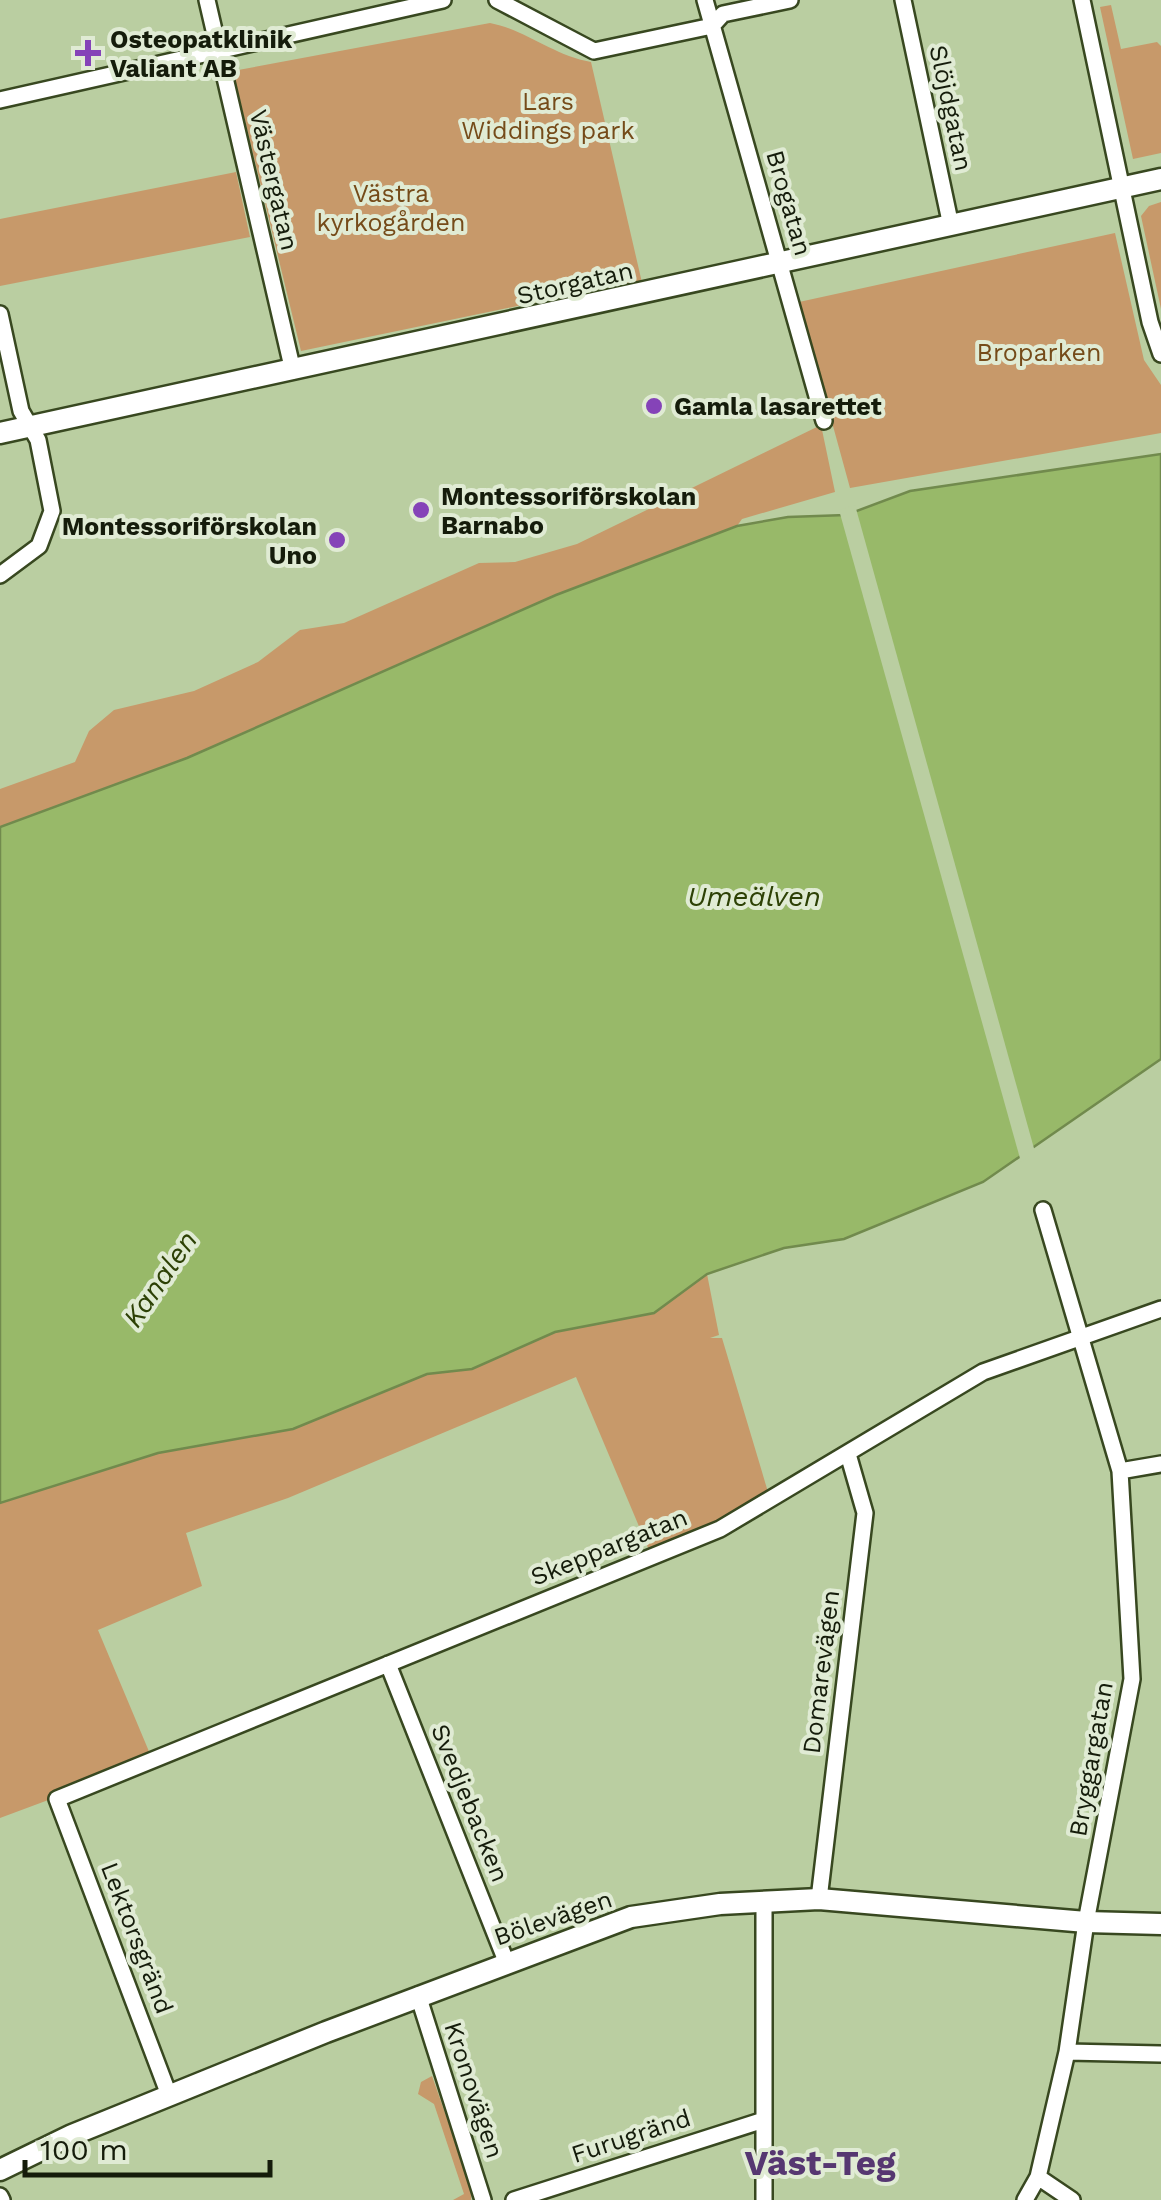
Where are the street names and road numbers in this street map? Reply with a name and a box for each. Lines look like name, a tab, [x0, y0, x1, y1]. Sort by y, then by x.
street label: Slöjdgatan	[924, 42, 978, 174]
street label: Västergatan	[244, 107, 304, 253]
street label: Brogatan	[760, 147, 818, 259]
street label: Storgatan	[514, 256, 636, 310]
street label: Skeppargatan	[526, 1502, 692, 1592]
street label: Domarevägen	[797, 1588, 845, 1756]
street label: Bryggargatan	[1063, 1679, 1119, 1839]
street label: Svedjebacken	[425, 1720, 515, 1886]
street label: Lektorsgränd	[95, 1858, 179, 2018]
street label: Bölevägen	[490, 1884, 616, 1952]
street label: Kronovägen	[438, 2018, 510, 2162]
street label: Furugränd	[568, 2103, 694, 2169]

